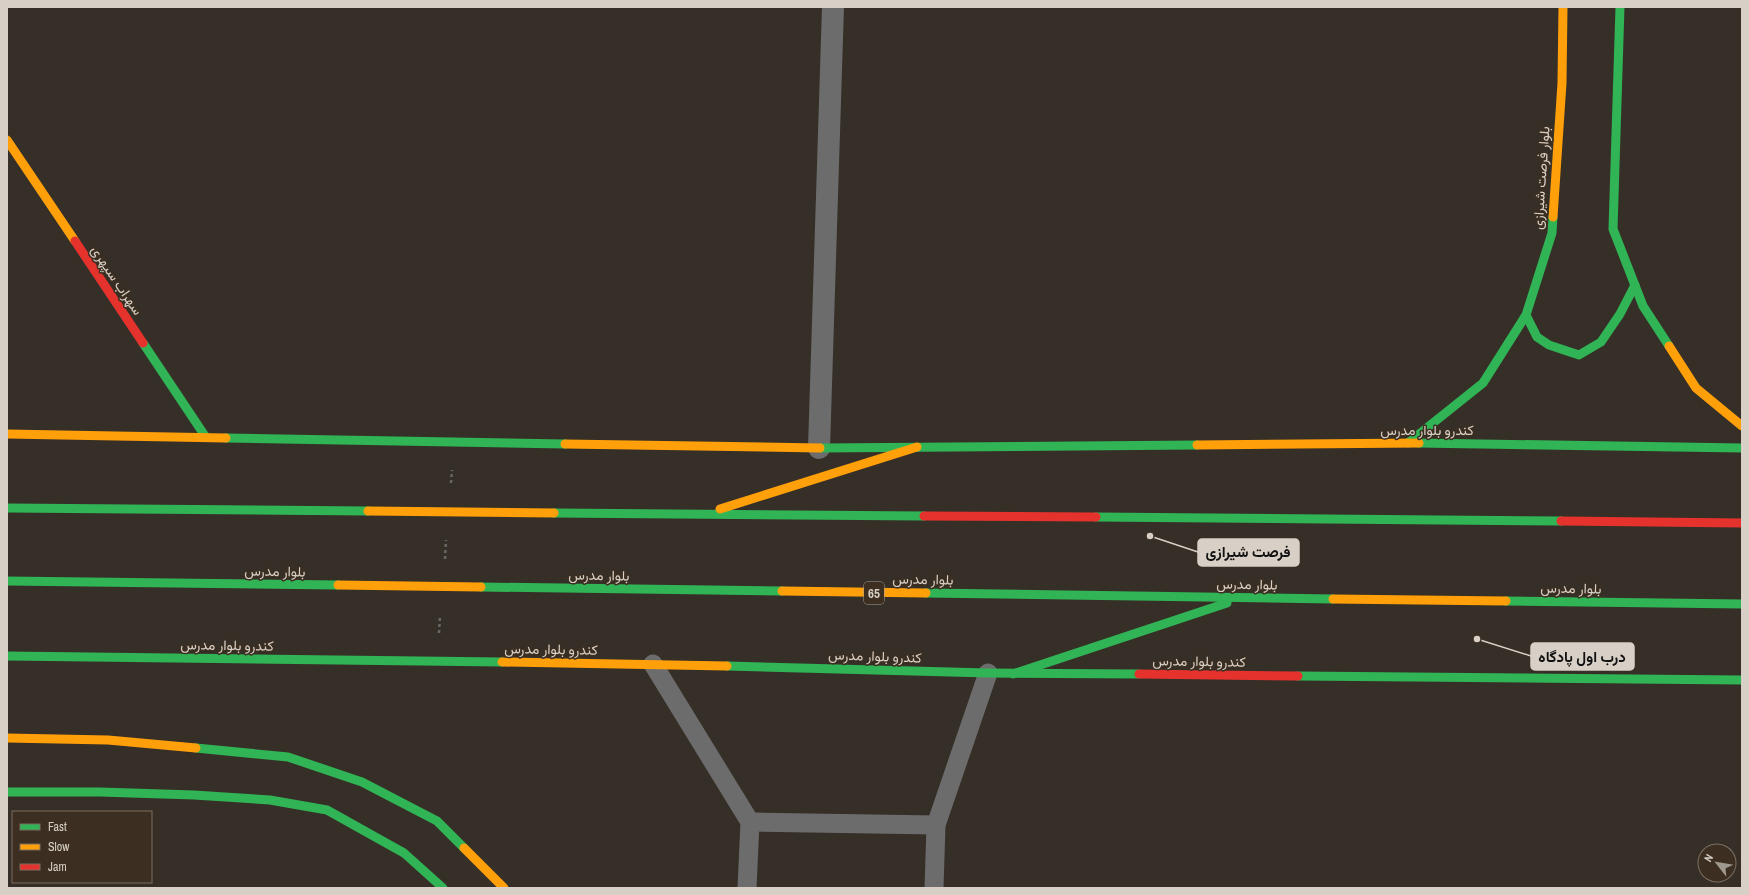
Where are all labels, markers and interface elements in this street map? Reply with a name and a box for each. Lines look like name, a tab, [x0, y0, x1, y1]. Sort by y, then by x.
street label: بلوار فرصت شیرازی	[1528, 126, 1554, 230]
street label: سهراب سپهری	[86, 242, 147, 319]
street label: کندرو بلوار مدرس	[1380, 421, 1474, 439]
callout: فرصت شیرازی	[1198, 539, 1299, 566]
text: فرصت شیرازی	[1206, 541, 1291, 562]
street label: بلوار مدرس	[244, 561, 306, 581]
street label: بلوار مدرس	[568, 565, 630, 585]
street label: بلوار مدرس	[892, 569, 954, 589]
street label: بلوار مدرس	[1216, 574, 1278, 594]
street label: بلوار مدرس	[1540, 578, 1602, 598]
road number: 65	[864, 582, 884, 604]
street label: کندرو بلوار مدرس	[180, 635, 274, 655]
street label: کندرو بلوار مدرس	[504, 639, 598, 659]
callout: درب اول پادگاه	[1531, 643, 1634, 670]
street label: کندرو بلوار مدرس	[828, 645, 922, 667]
text: درب اول پادگاه	[1538, 646, 1626, 667]
street label: کندرو بلوار مدرس	[1152, 651, 1246, 671]
legend	[12, 811, 152, 883]
text: Fast	[48, 819, 67, 835]
text: Slow	[48, 839, 70, 855]
north arrow	[1697, 843, 1737, 883]
text: N	[1701, 851, 1716, 864]
text: Jam	[48, 859, 67, 875]

